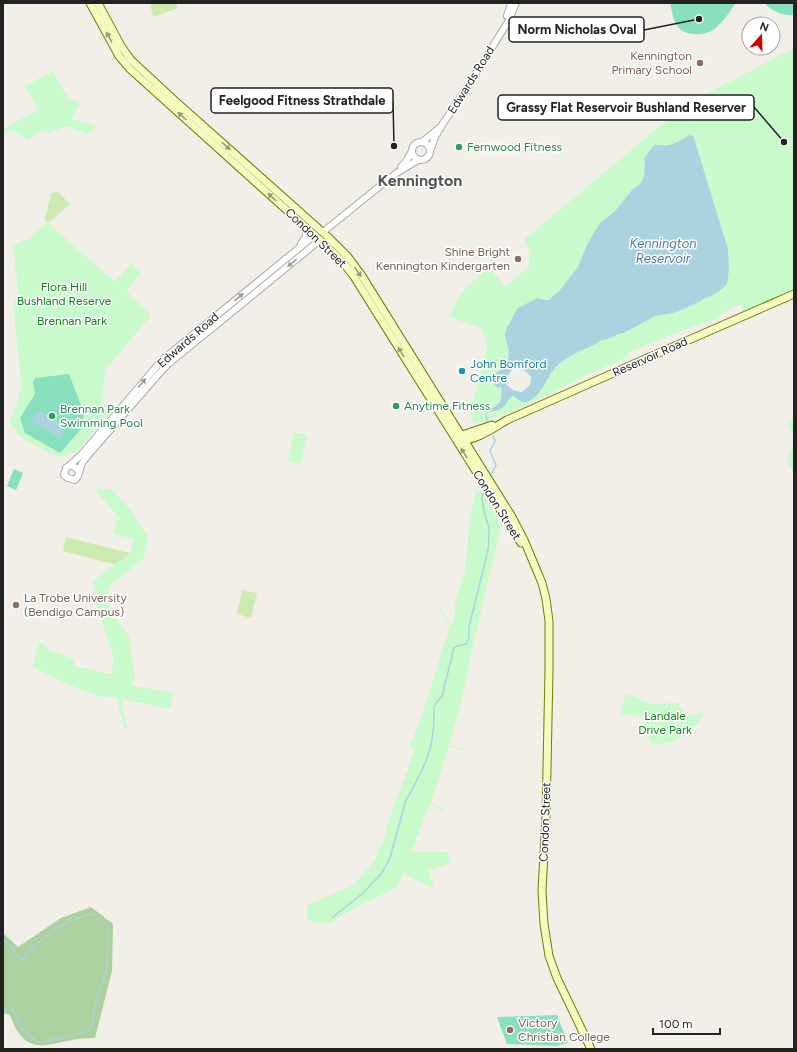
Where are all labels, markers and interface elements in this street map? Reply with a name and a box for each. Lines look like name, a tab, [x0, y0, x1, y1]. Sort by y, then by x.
north arrow	[741, 16, 781, 56]
callout: Norm Nicholas Oval	[509, 17, 644, 42]
text: N	[758, 20, 770, 35]
text: Norm Nicholas Oval	[517, 22, 637, 37]
one-way arrow	[105, 31, 112, 43]
street label: Edwards Road	[445, 44, 497, 116]
place label: Kennington Primary School	[611, 49, 692, 77]
marker: Kennington Primary School	[695, 58, 705, 68]
callout: Feelgood Fitness Strathdale	[211, 88, 393, 113]
text: Feelgood Fitness Strathdale	[219, 93, 385, 108]
callout: Grassy Flat Reservoir Bushland Reserver	[498, 95, 754, 120]
text: Grassy Flat Reservoir Bushland Reserver	[506, 100, 746, 115]
one-way arrow	[177, 111, 187, 121]
place label: Fernwood Fitness	[467, 140, 563, 154]
one-way arrow	[221, 142, 232, 151]
marker: Fernwood Fitness	[454, 142, 464, 152]
district label: Kennington	[378, 171, 462, 190]
one-way arrow	[267, 192, 277, 201]
street label: Condon Street	[283, 205, 350, 271]
water label: Kennington Reservoir	[629, 236, 697, 266]
place label: Shine Bright Kennington Kindergarten	[376, 245, 510, 273]
marker: Shine Bright Kennington Kindergarten	[513, 254, 523, 264]
one-way arrow	[287, 258, 297, 267]
one-way arrow	[355, 266, 362, 277]
park label: Flora Hill Bushland Reserve	[17, 280, 112, 308]
one-way arrow	[233, 292, 244, 301]
street label: Edwards Road	[154, 310, 222, 370]
park label: Brennan Park	[37, 314, 107, 328]
street label: Reservoir Road	[610, 334, 690, 380]
one-way arrow	[397, 347, 405, 357]
place label: John Bomford Centre	[470, 357, 546, 385]
marker: John Bomford Centre	[457, 366, 467, 376]
one-way arrow	[137, 378, 146, 388]
place label: Anytime Fitness	[404, 399, 491, 413]
marker: Anytime Fitness	[391, 401, 401, 411]
place label: Brennan Park Swimming Pool	[60, 402, 143, 430]
marker: Brennan Park Swimming Pool	[47, 411, 57, 421]
one-way arrow	[461, 447, 468, 459]
street label: Condon Street	[470, 468, 524, 543]
place label: La Trobe University (Bendigo Campus)	[24, 591, 128, 619]
marker: La Trobe University (Bendigo Campus)	[11, 600, 21, 610]
park label: Landale Drive Park	[638, 709, 692, 737]
street label: Condon Street	[537, 782, 553, 862]
scale bar	[653, 1010, 720, 1036]
place label: Victory Christian College	[518, 1016, 610, 1044]
text: 100 m	[659, 1017, 693, 1031]
marker: Victory Christian College	[505, 1025, 515, 1035]

